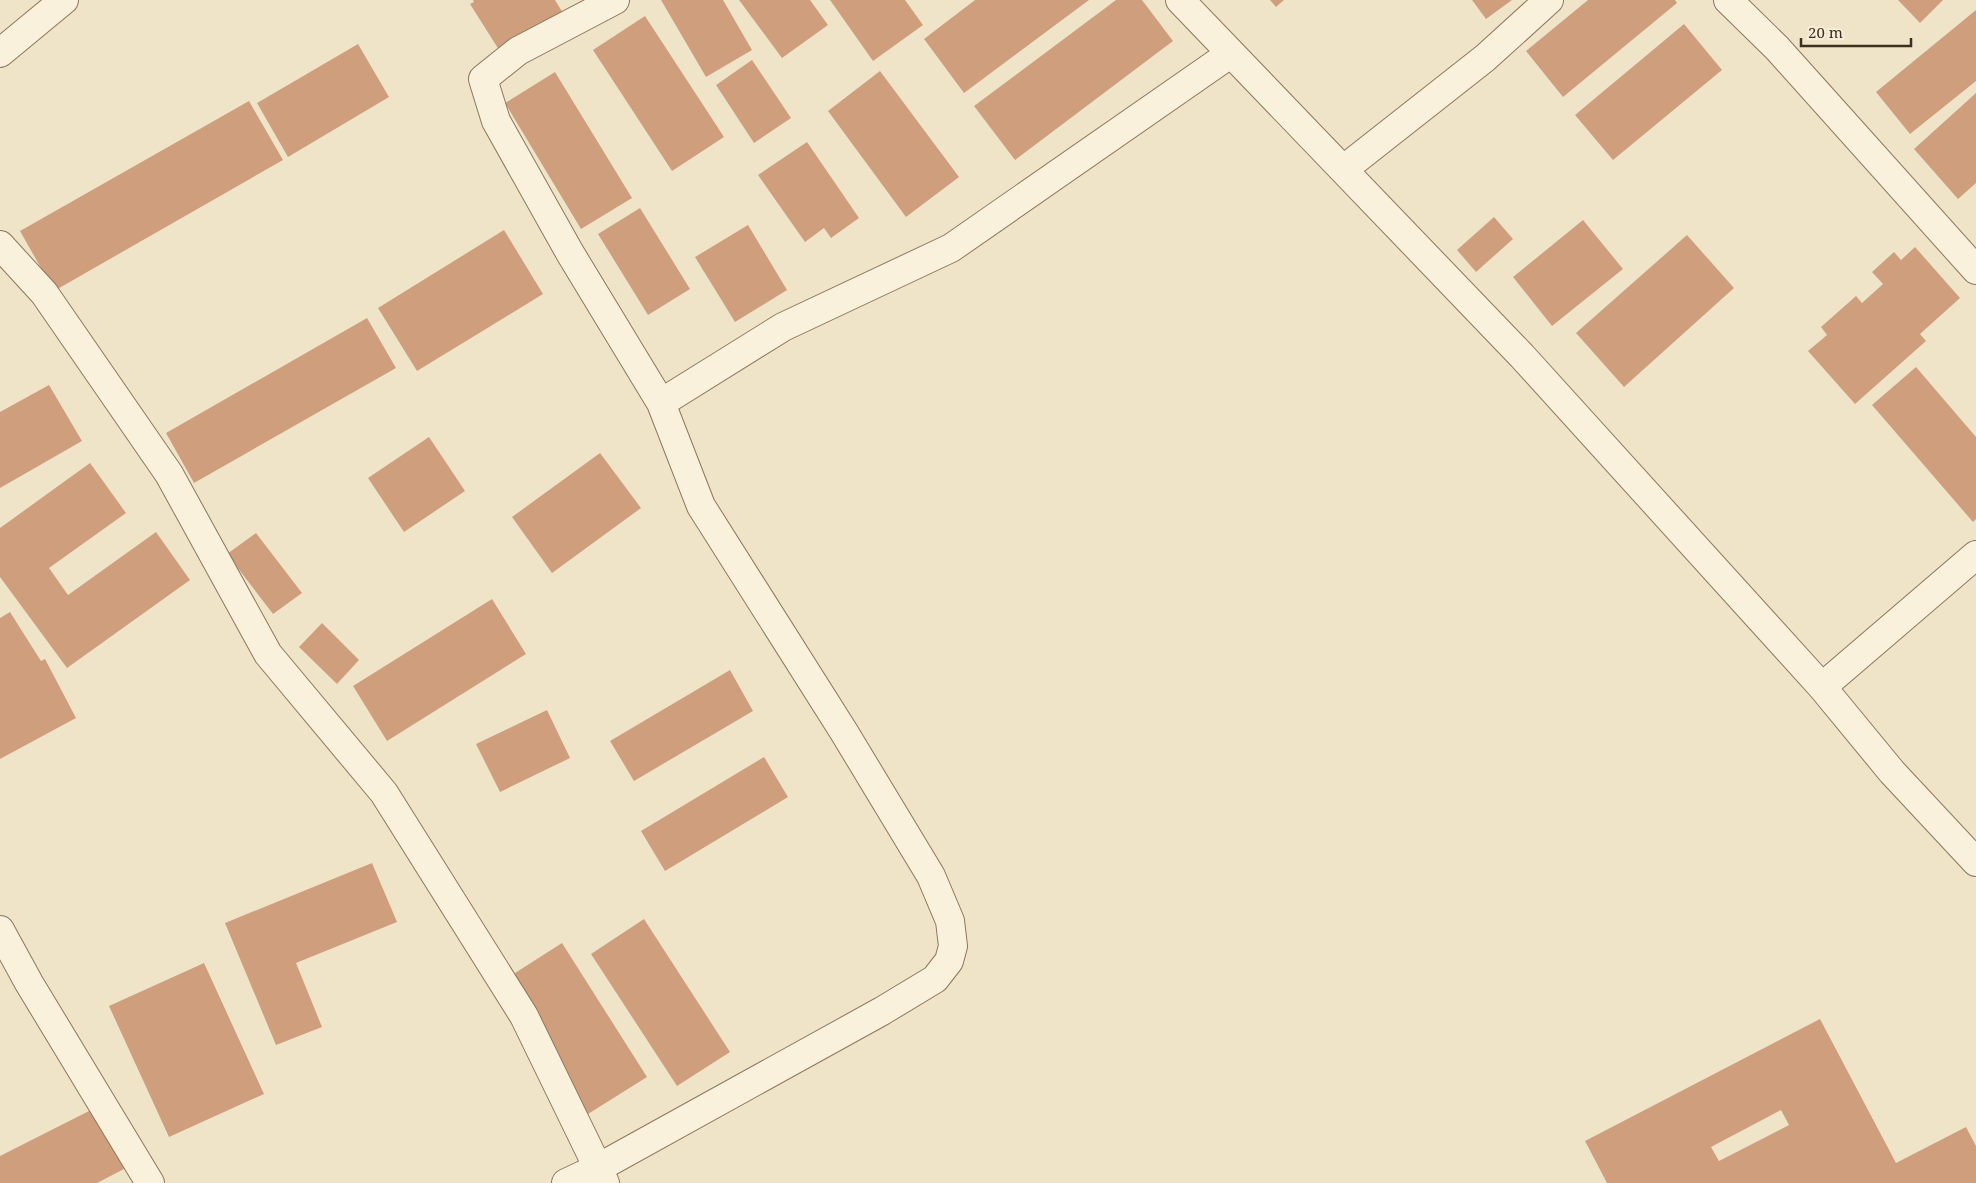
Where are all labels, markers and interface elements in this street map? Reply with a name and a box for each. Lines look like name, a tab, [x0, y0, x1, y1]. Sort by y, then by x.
scale bar	[1801, 15, 1911, 47]
text: 20 m	[1808, 22, 1843, 42]

